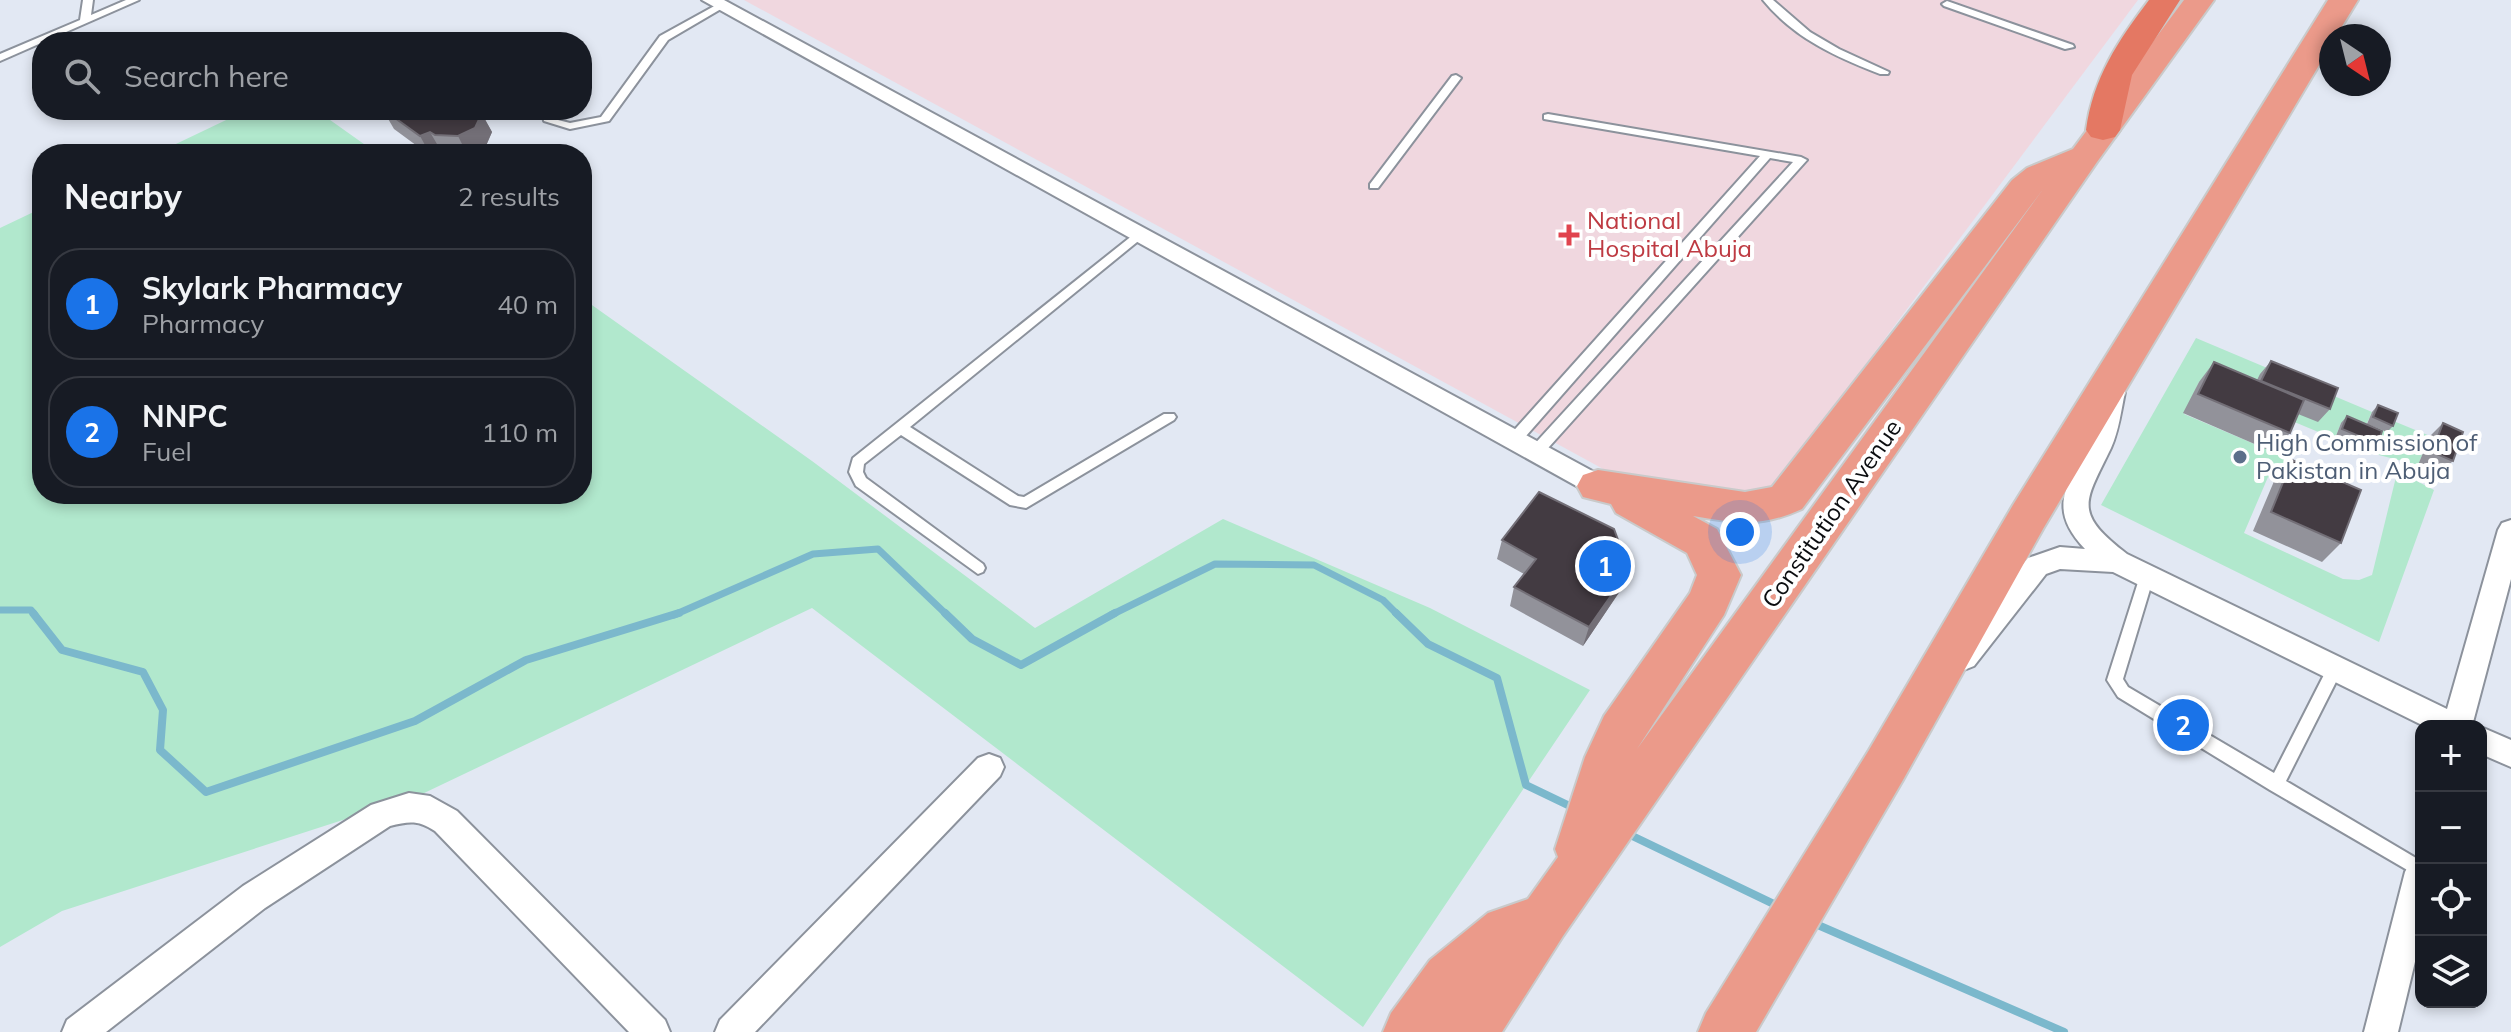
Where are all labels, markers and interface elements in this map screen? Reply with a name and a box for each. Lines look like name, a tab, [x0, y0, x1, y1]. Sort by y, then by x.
north arrow	[2319, 24, 2391, 96]
search box	[32, 32, 592, 120]
icon: search	[60, 54, 104, 98]
text: Search here	[124, 57, 289, 95]
text: Nearby	[64, 175, 182, 218]
text: 2 results	[458, 180, 560, 213]
place label: National Hospital Abuja	[1587, 205, 1752, 263]
marker: National Hospital Abuja	[1558, 224, 1580, 246]
text: Skylark Pharmacy	[142, 269, 402, 307]
text: 1	[84, 288, 100, 321]
text: 40 m	[497, 288, 558, 321]
text: Pharmacy	[142, 307, 264, 340]
text: NNPC	[142, 397, 228, 435]
street label: Constitution Avenue	[1755, 413, 1907, 613]
text: 2	[84, 416, 100, 449]
text: 110 m	[482, 416, 558, 449]
place label: High Commission of Pakistan in Abuja	[2256, 427, 2478, 485]
text: Fuel	[142, 435, 192, 468]
marker: High Commission of Pakistan in Abuja	[2231, 448, 2249, 466]
your location	[1720, 512, 1760, 552]
pin: 1	[1579, 536, 1631, 596]
pin: 2	[2157, 695, 2209, 755]
map controls	[2415, 720, 2487, 1008]
button: +	[2415, 720, 2487, 792]
button: −	[2415, 792, 2487, 864]
button: locate	[2415, 864, 2487, 936]
button: layers	[2415, 936, 2487, 1008]

